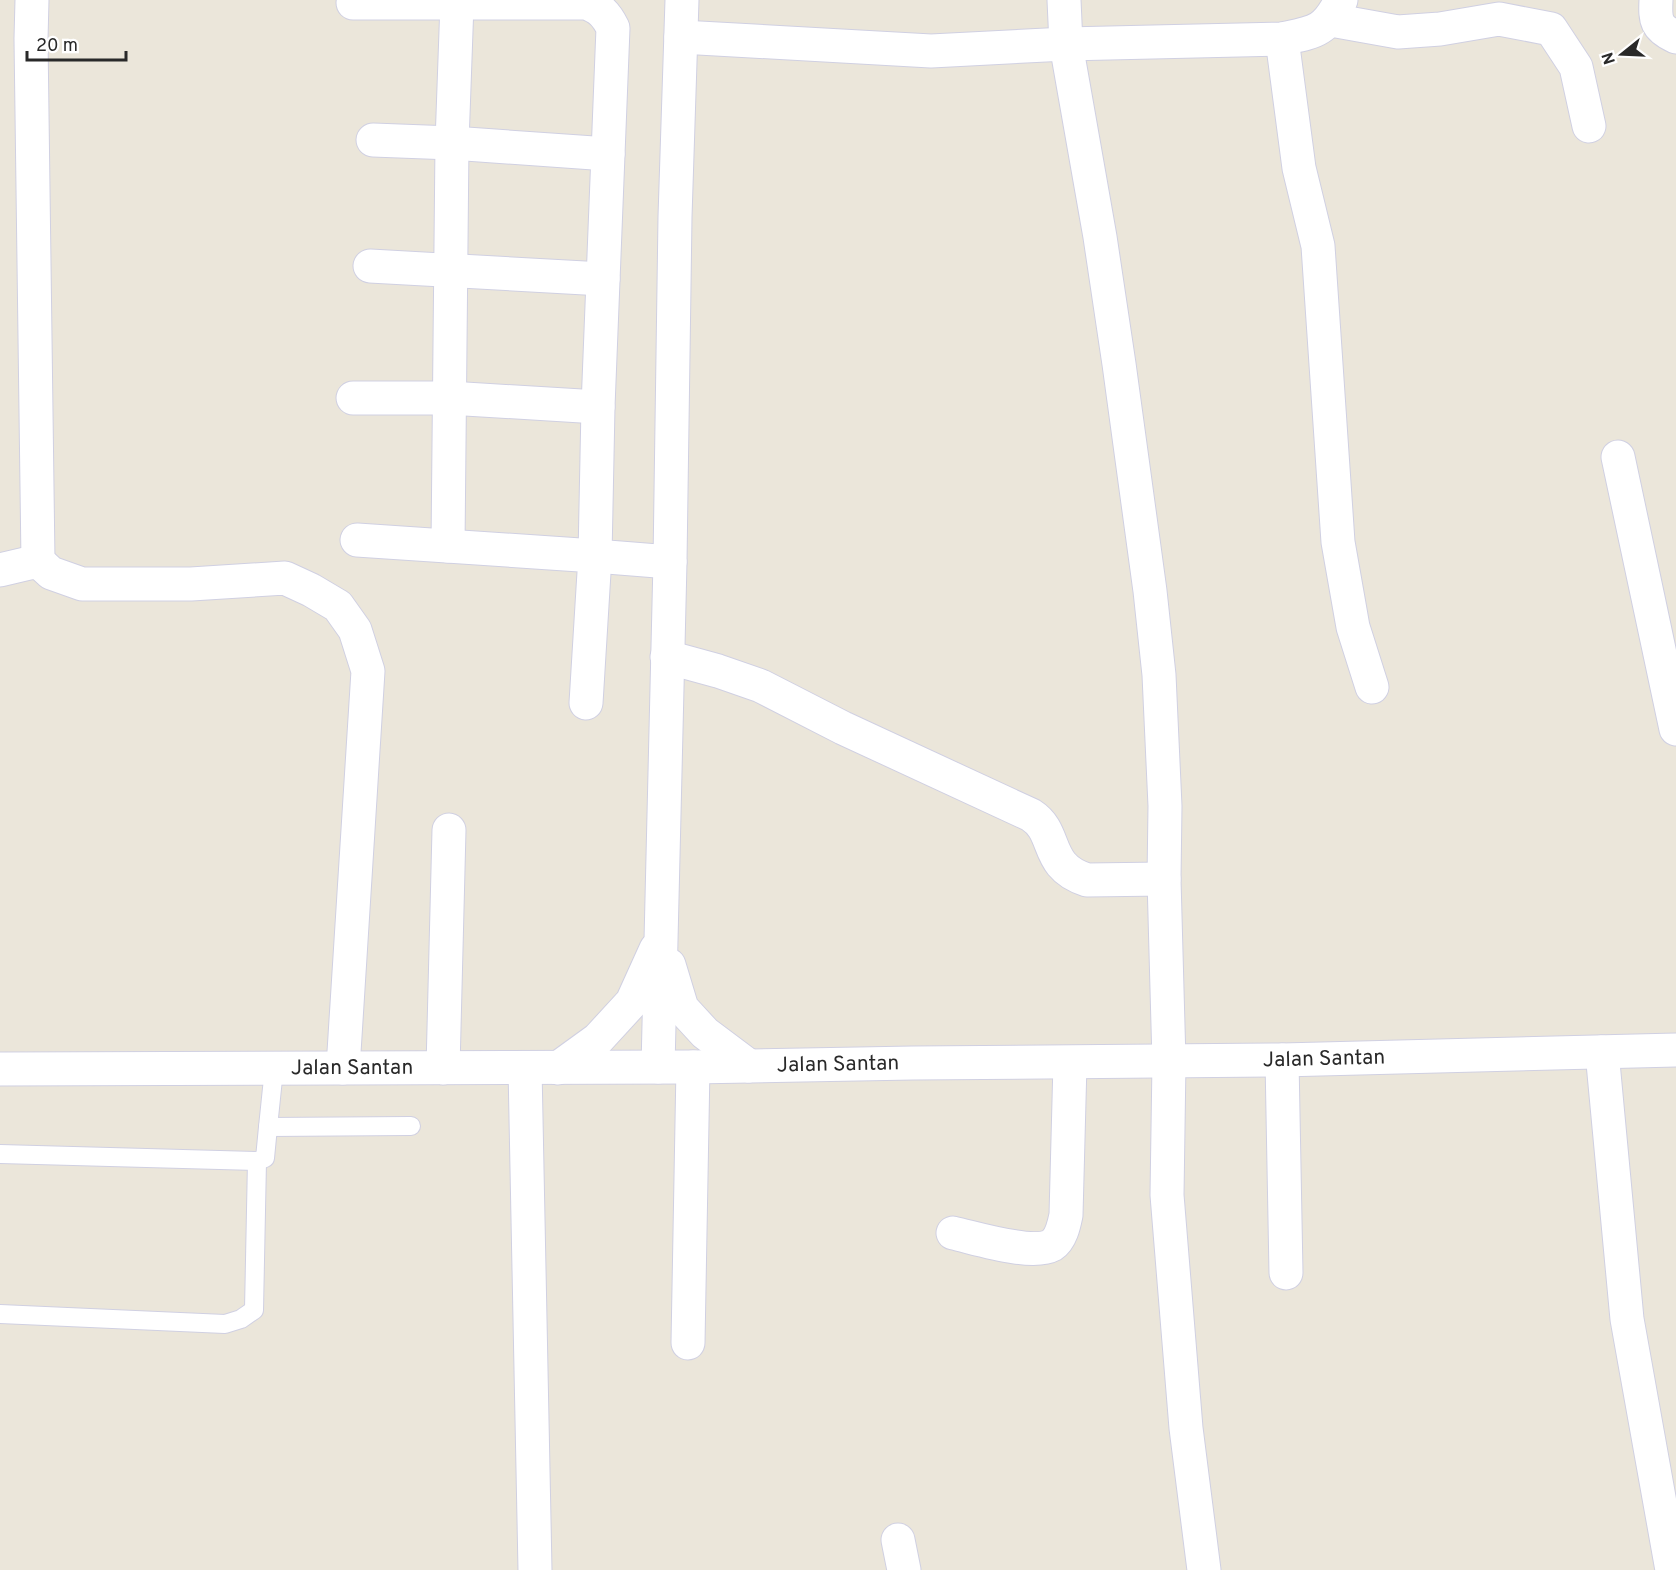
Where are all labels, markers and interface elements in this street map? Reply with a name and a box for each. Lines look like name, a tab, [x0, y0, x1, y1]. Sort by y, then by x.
scale bar	[27, 24, 126, 62]
north arrow	[1592, 24, 1652, 84]
text: 20 m	[36, 35, 78, 58]
text: N	[1598, 49, 1621, 67]
street label: Jalan Santan	[1263, 1044, 1385, 1074]
street label: Jalan Santan	[777, 1050, 899, 1079]
street label: Jalan Santan	[291, 1054, 413, 1082]

